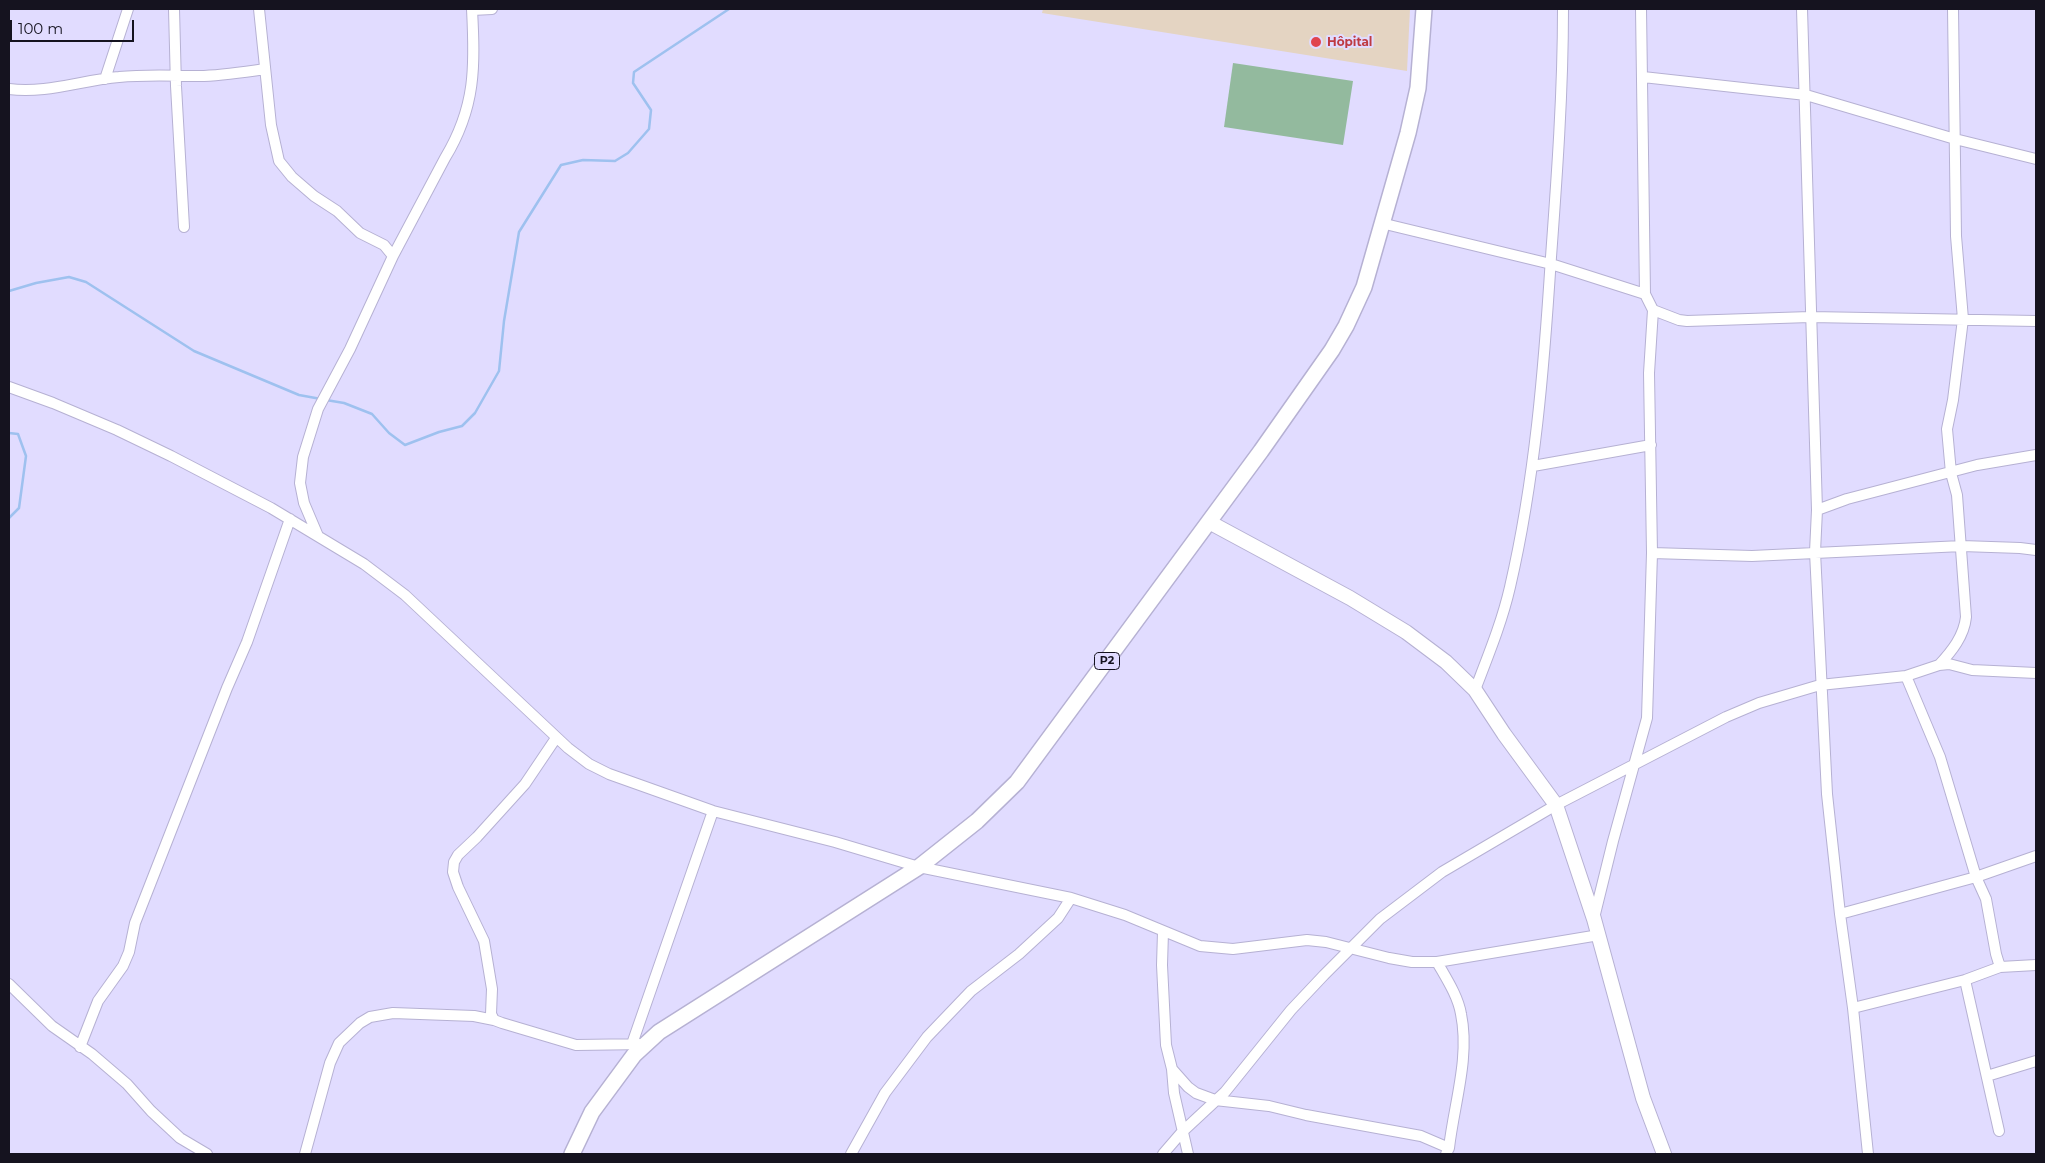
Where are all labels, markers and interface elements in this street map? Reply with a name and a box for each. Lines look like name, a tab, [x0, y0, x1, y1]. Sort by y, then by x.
scale bar	[12, 10, 136, 42]
text: 100 m	[18, 19, 63, 38]
marker: Hôpital	[1309, 35, 1323, 49]
place label: Hôpital	[1327, 35, 1372, 49]
road number: P2	[1094, 652, 1120, 669]

